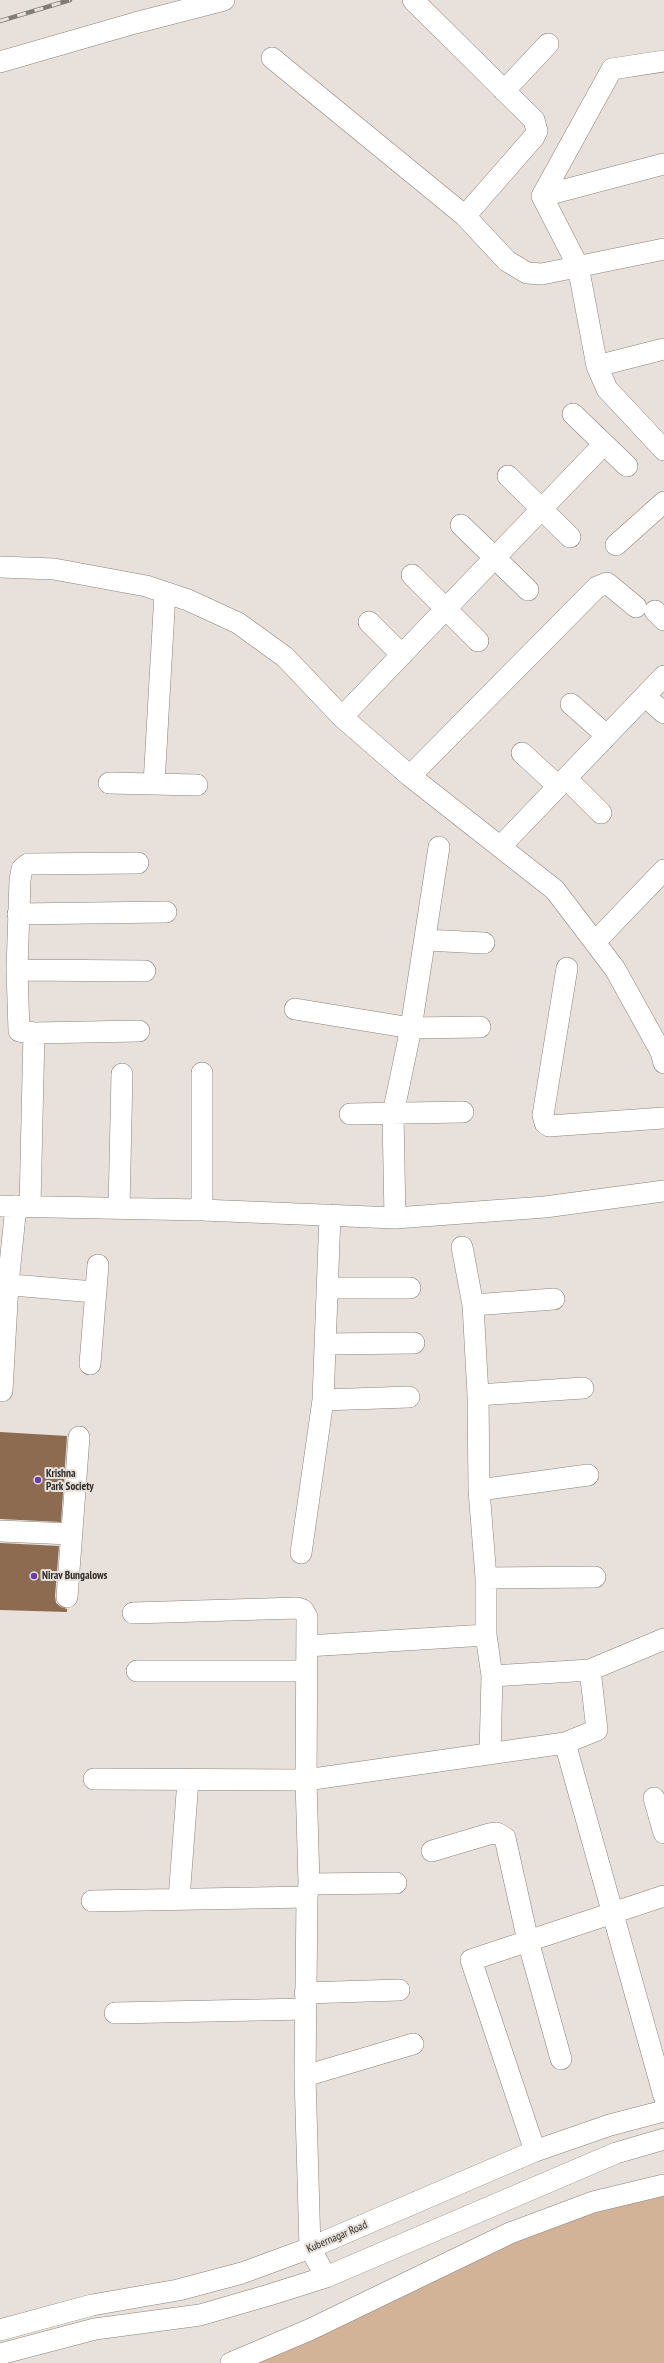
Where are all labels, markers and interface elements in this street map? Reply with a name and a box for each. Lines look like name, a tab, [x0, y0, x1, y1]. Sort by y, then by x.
place label: Krishna Park Society	[46, 1467, 94, 1493]
marker: Krishna Park Society	[33, 1475, 43, 1485]
place label: Nirav Bungalows	[42, 1569, 107, 1583]
marker: Nirav Bungalows	[29, 1571, 39, 1581]
street label: Kubernagar Road	[305, 2218, 369, 2256]

